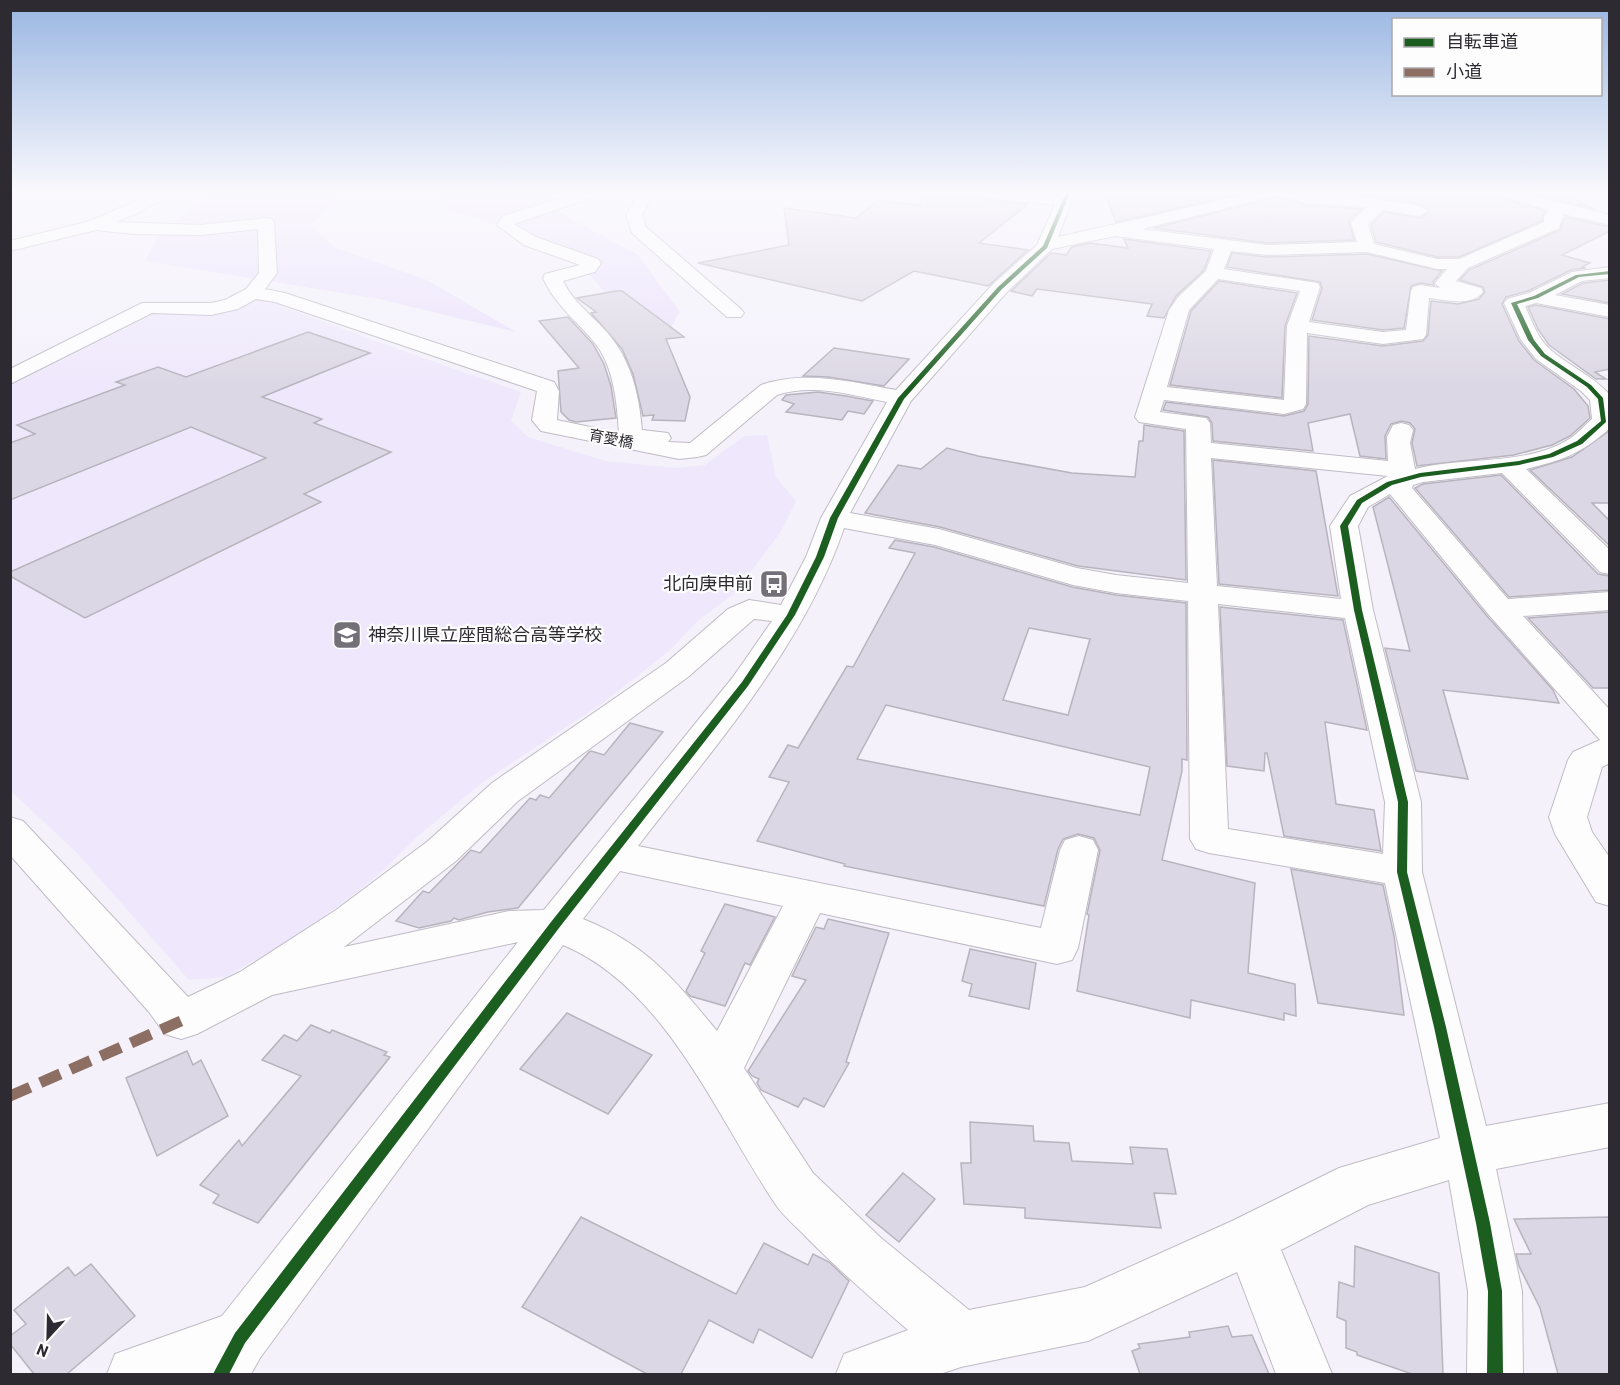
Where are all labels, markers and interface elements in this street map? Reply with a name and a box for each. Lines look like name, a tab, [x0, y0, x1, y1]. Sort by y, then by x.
legend	[1392, 18, 1602, 96]
text: 自転車道	[1446, 30, 1518, 52]
text: 小道	[1446, 60, 1482, 82]
street label: 育愛橋	[587, 425, 635, 451]
bus stop icon: 北向庚申前	[758, 568, 790, 600]
place label: 北向庚申前	[663, 572, 753, 594]
school or university icon: 神奈川県立座間総合高等学校	[331, 619, 363, 651]
place label: 神奈川県立座間総合高等学校	[368, 623, 602, 645]
north arrow	[18, 1307, 78, 1367]
text: N	[34, 1341, 51, 1362]

